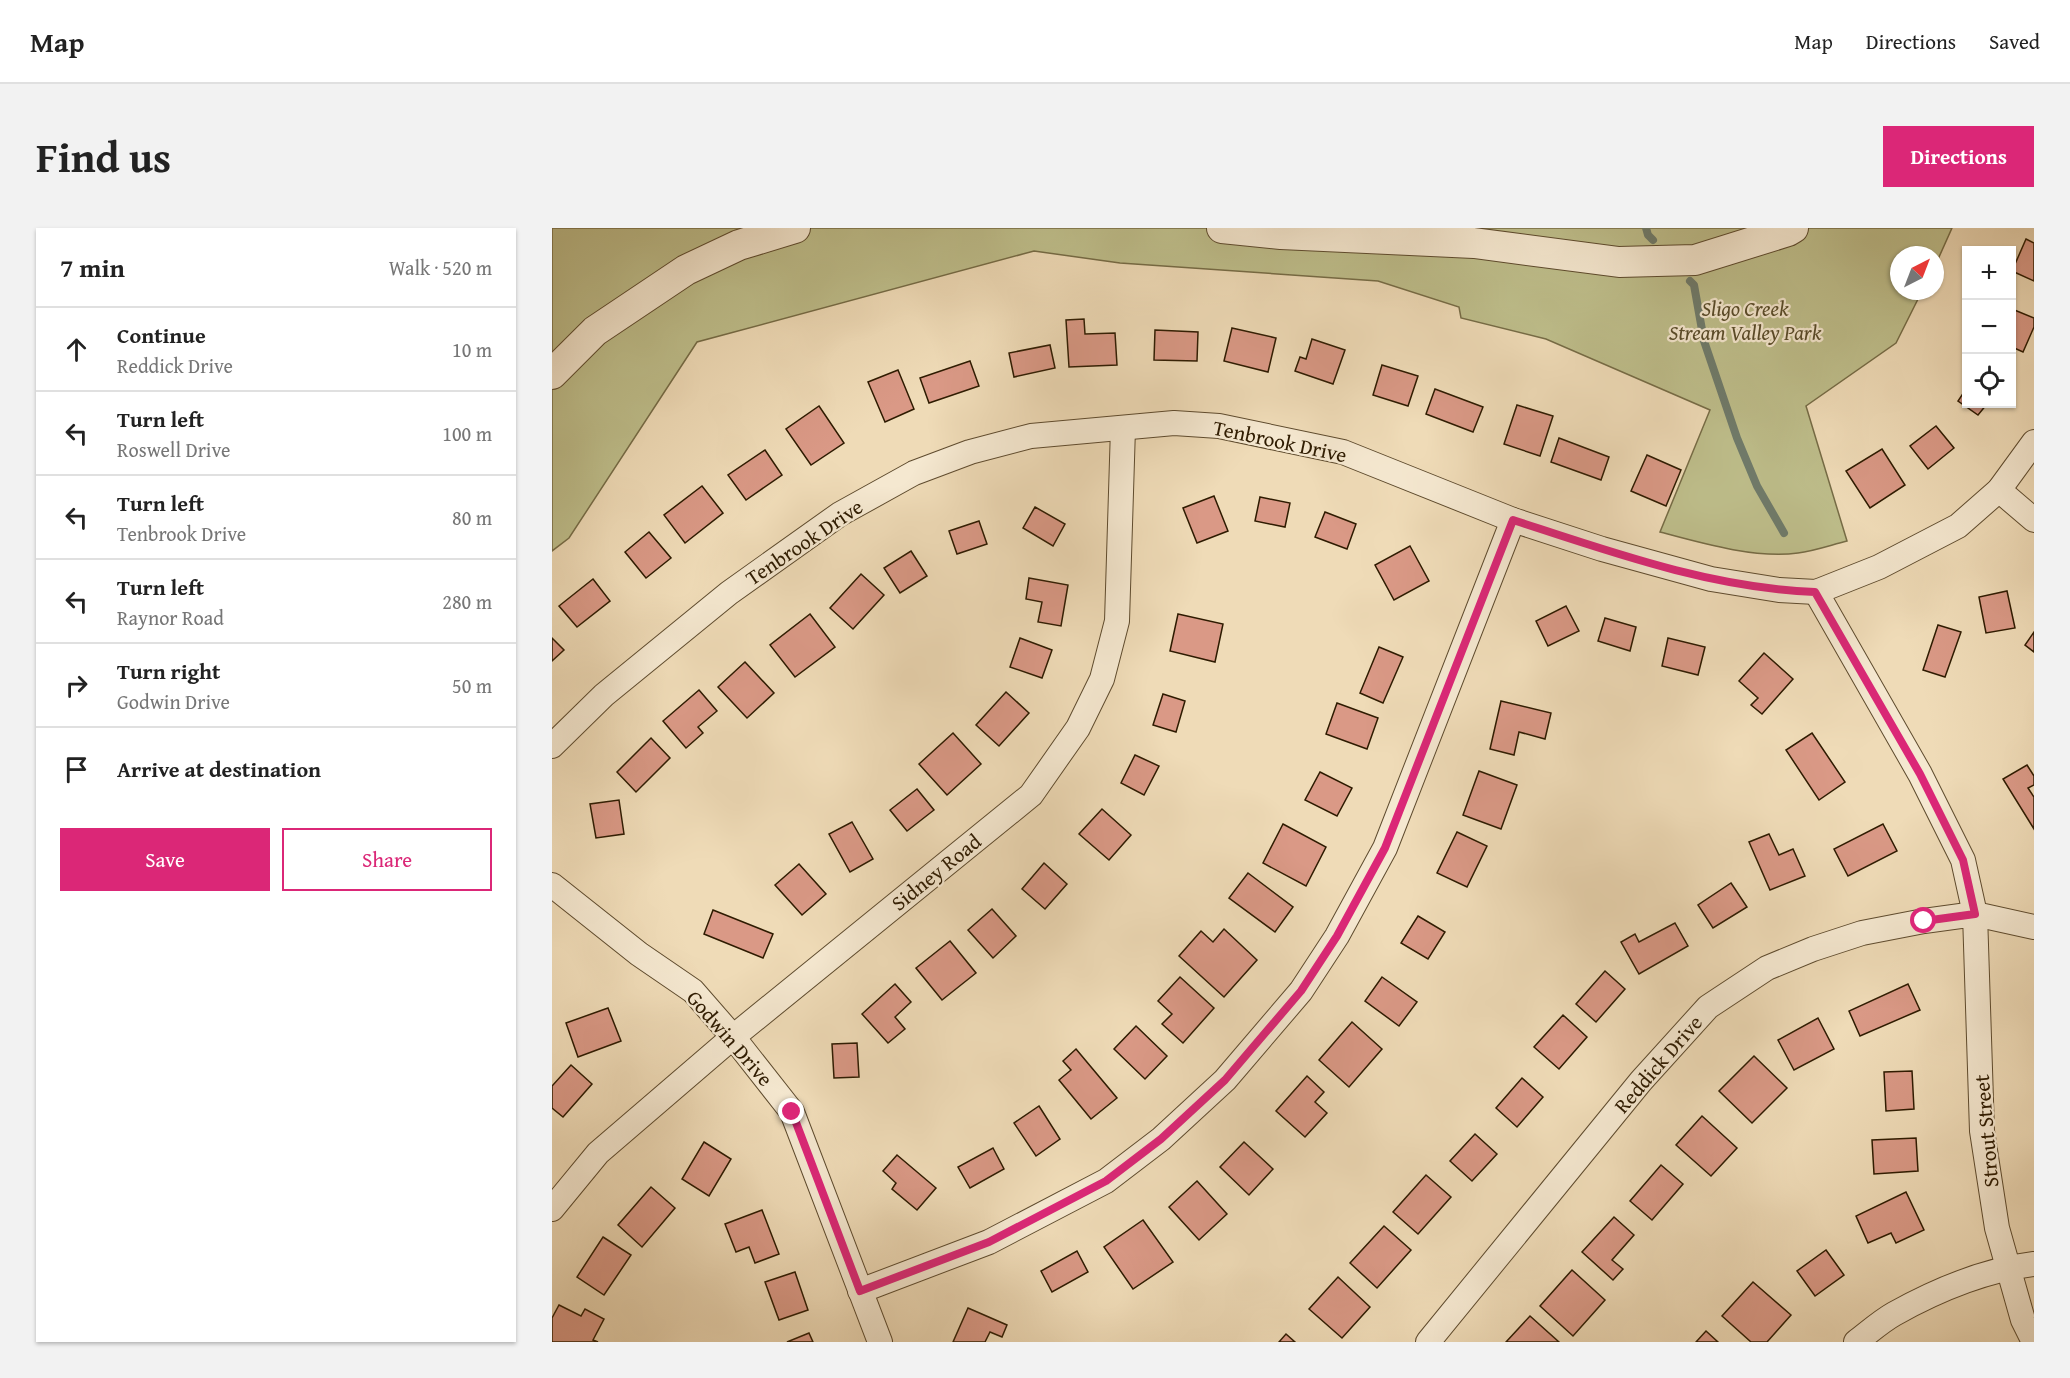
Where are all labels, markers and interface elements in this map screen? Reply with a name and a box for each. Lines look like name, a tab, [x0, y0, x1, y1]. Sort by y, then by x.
text: Map	[30, 21, 84, 62]
text: Map	[1794, 26, 1833, 57]
text: Directions	[1866, 26, 1956, 57]
text: Saved	[1989, 26, 2040, 57]
text: Find us	[36, 126, 171, 187]
button: Directions	[1883, 126, 2034, 187]
north arrow	[1890, 246, 1944, 300]
map controls	[1962, 246, 2016, 408]
button: +	[1962, 246, 2016, 300]
text: 7 min	[60, 248, 125, 287]
text: Walk · 520 m	[389, 253, 492, 282]
park label: Sligo Creek Stream Valley Park	[1669, 293, 1822, 348]
button: −	[1962, 300, 2016, 354]
text: Continue	[117, 319, 206, 351]
icon: ahead	[60, 333, 93, 366]
text: 10 m	[452, 335, 492, 364]
text: Reddick Drive	[117, 351, 233, 380]
button: locate	[1962, 354, 2016, 408]
text: Turn left	[117, 403, 204, 435]
street label: Tenbrook Drive	[1210, 412, 1350, 470]
icon: left	[60, 417, 93, 450]
text: 100 m	[442, 419, 492, 448]
text: Roswell Drive	[117, 435, 230, 464]
text: Turn left	[117, 487, 204, 519]
street label: Tenbrook Drive	[739, 491, 869, 593]
icon: left	[60, 501, 93, 534]
text: 80 m	[452, 503, 492, 532]
text: Tenbrook Drive	[117, 519, 246, 548]
text: Turn left	[117, 571, 204, 603]
icon: left	[60, 585, 93, 618]
text: 280 m	[442, 587, 492, 616]
text: Raynor Road	[117, 603, 224, 632]
text: Turn right	[117, 655, 220, 687]
icon: right	[60, 669, 93, 702]
text: 50 m	[452, 671, 492, 700]
text: Godwin Drive	[117, 687, 230, 716]
icon: arrive	[60, 753, 93, 786]
text: Arrive at destination	[117, 753, 321, 785]
street label: Sidney Road	[884, 825, 988, 918]
button: Save	[60, 828, 270, 891]
button: Share	[282, 828, 492, 891]
route start	[1910, 907, 1936, 933]
street label: Godwin Drive	[679, 983, 781, 1093]
street label: Reddick Drive	[1606, 1008, 1710, 1120]
street label: Strout Street	[1966, 1073, 2006, 1189]
route end	[778, 1098, 804, 1124]

